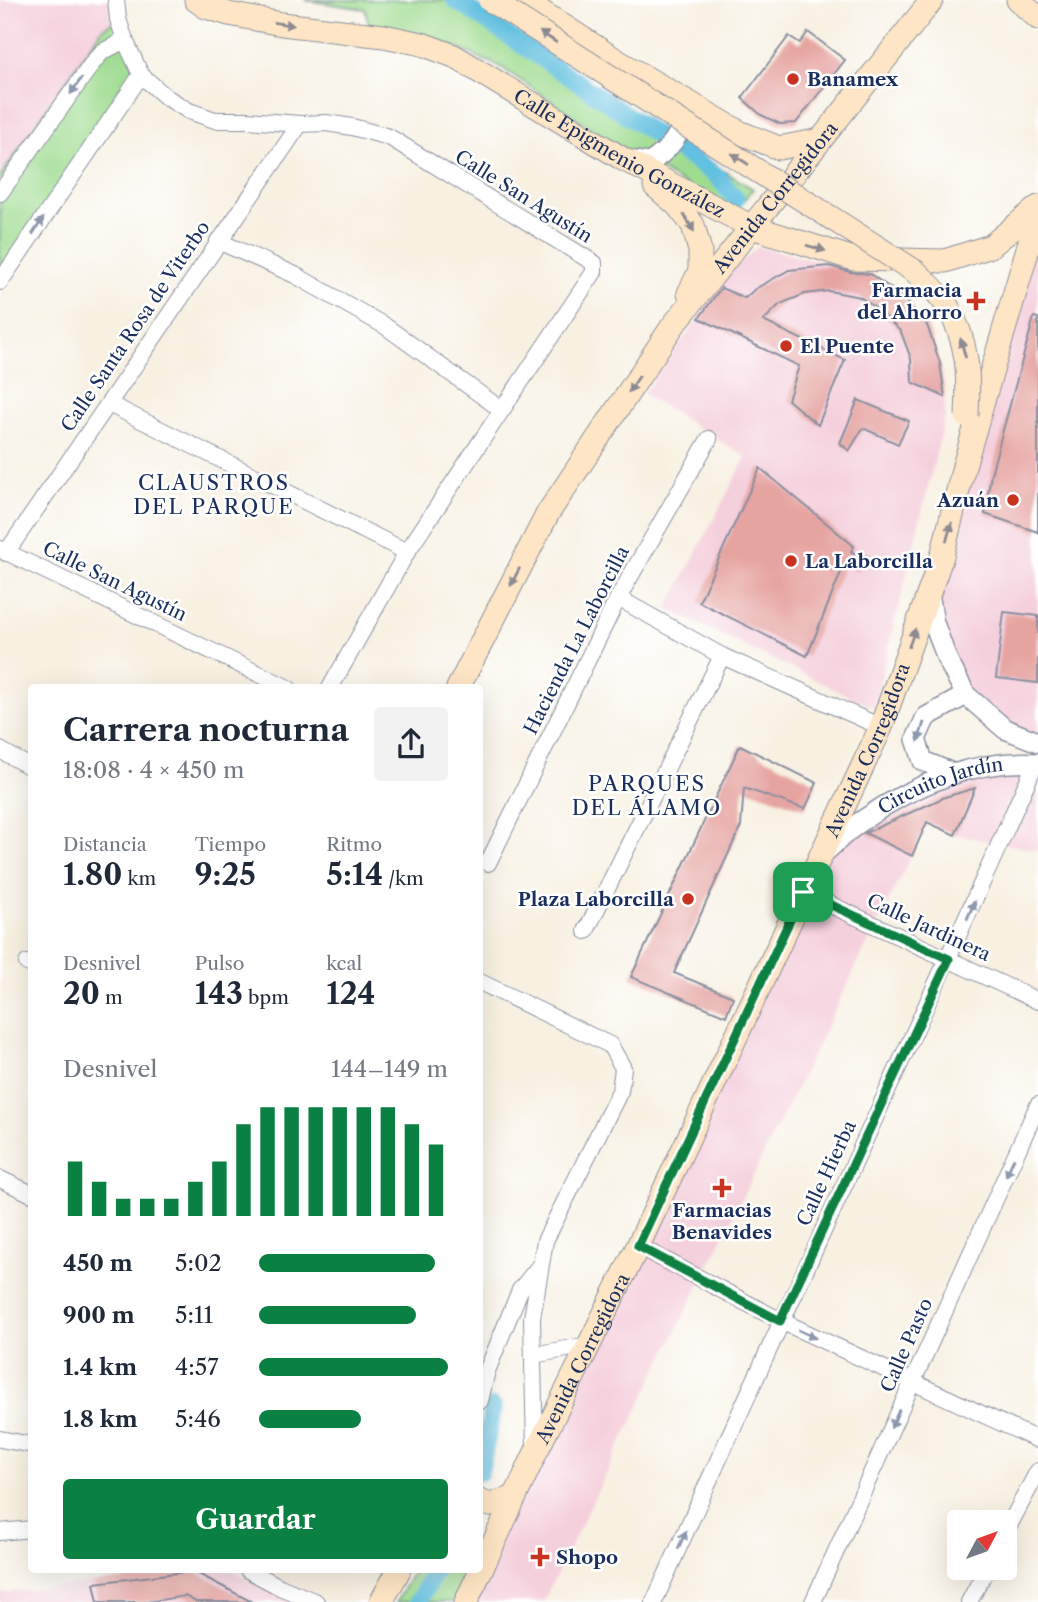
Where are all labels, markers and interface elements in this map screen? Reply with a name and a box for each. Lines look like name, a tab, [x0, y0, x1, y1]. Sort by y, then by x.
one-way arrow	[273, 19, 295, 30]
one-way arrow	[538, 30, 558, 43]
place label: Banamex	[807, 68, 899, 91]
marker: Banamex	[785, 71, 801, 87]
one-way arrow	[69, 77, 83, 95]
street label: Calle Epigmenio González	[509, 84, 729, 223]
street label: Avenida Corregidora	[708, 117, 843, 279]
street label: Calle San Agustín	[451, 145, 597, 248]
one-way arrow	[730, 153, 749, 166]
one-way arrow	[683, 213, 695, 232]
one-way arrow	[32, 216, 45, 236]
street label: Calle Santa Rosa de Viterbo	[56, 216, 215, 436]
one-way arrow	[806, 244, 827, 254]
place label: Farmacia del Ahorro	[857, 279, 963, 324]
marker: Farmacia del Ahorro	[968, 293, 984, 309]
place label: El Puente	[800, 335, 894, 358]
one-way arrow	[958, 337, 968, 358]
marker: El Puente	[778, 338, 794, 354]
one-way arrow	[627, 375, 641, 393]
district label: CLAUSTROS DEL PARQUE	[133, 470, 295, 519]
place label: Azuán	[936, 489, 999, 512]
marker: Azuán	[1005, 492, 1021, 508]
one-way arrow	[944, 521, 954, 542]
street label: Calle San Agustín	[39, 537, 191, 626]
street label: Hacienda La Laborcilla	[519, 542, 634, 738]
place label: La Laborcilla	[805, 550, 934, 573]
marker: La Laborcilla	[783, 553, 799, 569]
one-way arrow	[509, 567, 520, 587]
one-way arrow	[907, 627, 918, 648]
street label: Avenida Corregidora	[820, 660, 915, 842]
button: share	[374, 707, 448, 781]
text: Carrera nocturna	[63, 710, 349, 749]
one-way arrow	[915, 721, 926, 743]
street label: Circuito Jardín	[874, 753, 1004, 819]
text: 18:08 · 4 × 450 m	[63, 756, 244, 784]
district label: PARQUES DEL ÁLAMO	[572, 771, 722, 820]
text: Distancia	[63, 833, 147, 856]
text: Tiempo	[195, 833, 266, 856]
text: Ritmo	[326, 833, 382, 856]
text: 1.80	[63, 856, 122, 893]
text: 9:25	[195, 856, 256, 893]
text: 5:14	[326, 856, 383, 893]
pin	[773, 862, 833, 922]
text: km	[122, 867, 156, 890]
text: /km	[383, 867, 424, 890]
icon: arrive	[784, 873, 822, 911]
place label: Plaza Laborcilla	[518, 888, 675, 911]
street label: Calle Jardinera	[863, 889, 994, 966]
marker: Plaza Laborcilla	[680, 891, 696, 907]
one-way arrow	[965, 900, 977, 920]
text: Desnivel	[63, 952, 141, 975]
text: Pulso	[195, 952, 244, 975]
text: kcal	[326, 952, 362, 975]
text: 20	[63, 975, 100, 1012]
text: 143	[195, 975, 243, 1012]
text: 124	[326, 975, 375, 1012]
text: m	[100, 986, 123, 1009]
text: bpm	[243, 986, 289, 1009]
text: Desnivel	[63, 1055, 157, 1083]
text: 144–149 m	[331, 1055, 448, 1083]
street label: Calle Hierba	[792, 1117, 861, 1230]
one-way arrow	[1004, 1157, 1016, 1177]
marker: Farmacias Benavides	[714, 1180, 730, 1196]
place label: Farmacias Benavides	[672, 1199, 772, 1244]
text: 450 m	[63, 1249, 133, 1277]
text: 5:02	[175, 1249, 222, 1277]
street label: Avenida Corregidora	[531, 1270, 635, 1448]
street label: Calle Pasto	[876, 1295, 937, 1396]
text: 900 m	[63, 1301, 135, 1329]
text: 5:11	[175, 1301, 213, 1329]
one-way arrow	[797, 1328, 817, 1339]
text: 1.4 km	[63, 1353, 137, 1381]
text: 4:57	[175, 1353, 219, 1381]
text: 1.8 km	[63, 1405, 138, 1433]
text: 5:46	[175, 1405, 221, 1433]
one-way arrow	[889, 1409, 901, 1429]
button: Guardar	[63, 1479, 448, 1559]
north arrow	[947, 1510, 1017, 1580]
map controls	[947, 1510, 1017, 1580]
one-way arrow	[676, 1530, 688, 1550]
place label: Shopo	[556, 1546, 618, 1569]
marker: Shopo	[530, 1547, 550, 1567]

